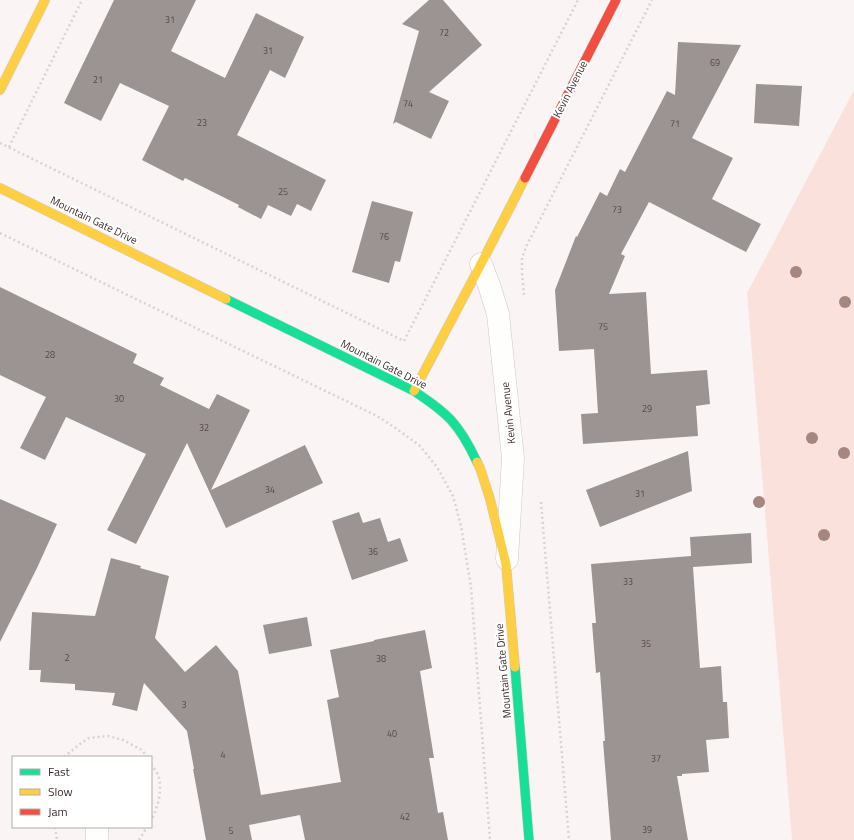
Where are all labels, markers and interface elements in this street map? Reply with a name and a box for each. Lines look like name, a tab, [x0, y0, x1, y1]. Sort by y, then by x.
house number: 31	[165, 13, 175, 26]
house number: 72	[439, 26, 449, 39]
house number: 31	[263, 44, 273, 57]
house number: 69	[710, 56, 720, 69]
street label: Kevin Avenue	[549, 57, 591, 120]
house number: 21	[93, 73, 103, 86]
house number: 74	[403, 97, 413, 110]
house number: 23	[197, 116, 207, 129]
house number: 71	[670, 117, 680, 130]
house number: 25	[278, 185, 288, 198]
street label: Mountain Gate Drive	[48, 192, 141, 248]
house number: 73	[612, 203, 622, 216]
house number: 76	[379, 230, 389, 243]
house number: 75	[598, 320, 608, 333]
street label: Mountain Gate Drive	[338, 335, 430, 393]
house number: 28	[45, 348, 55, 361]
street label: Kevin Avenue	[497, 381, 519, 445]
house number: 30	[114, 392, 124, 405]
house number: 29	[642, 402, 652, 415]
house number: 32	[199, 421, 209, 434]
house number: 34	[265, 483, 275, 496]
house number: 31	[635, 487, 645, 500]
house number: 36	[368, 545, 378, 558]
house number: 33	[623, 575, 633, 588]
street label: Mountain Gate Drive	[491, 623, 515, 719]
house number: 35	[641, 637, 651, 650]
house number: 2	[64, 651, 70, 664]
house number: 38	[376, 652, 386, 665]
house number: 3	[181, 698, 187, 711]
house number: 40	[387, 727, 397, 740]
house number: 4	[220, 748, 226, 761]
house number: 37	[651, 752, 661, 765]
legend	[12, 756, 152, 828]
text: Fast	[48, 762, 71, 781]
text: Slow	[48, 782, 73, 801]
text: Jam	[48, 802, 68, 821]
house number: 42	[400, 810, 410, 823]
house number: 39	[642, 823, 652, 836]
house number: 5	[228, 824, 234, 837]

